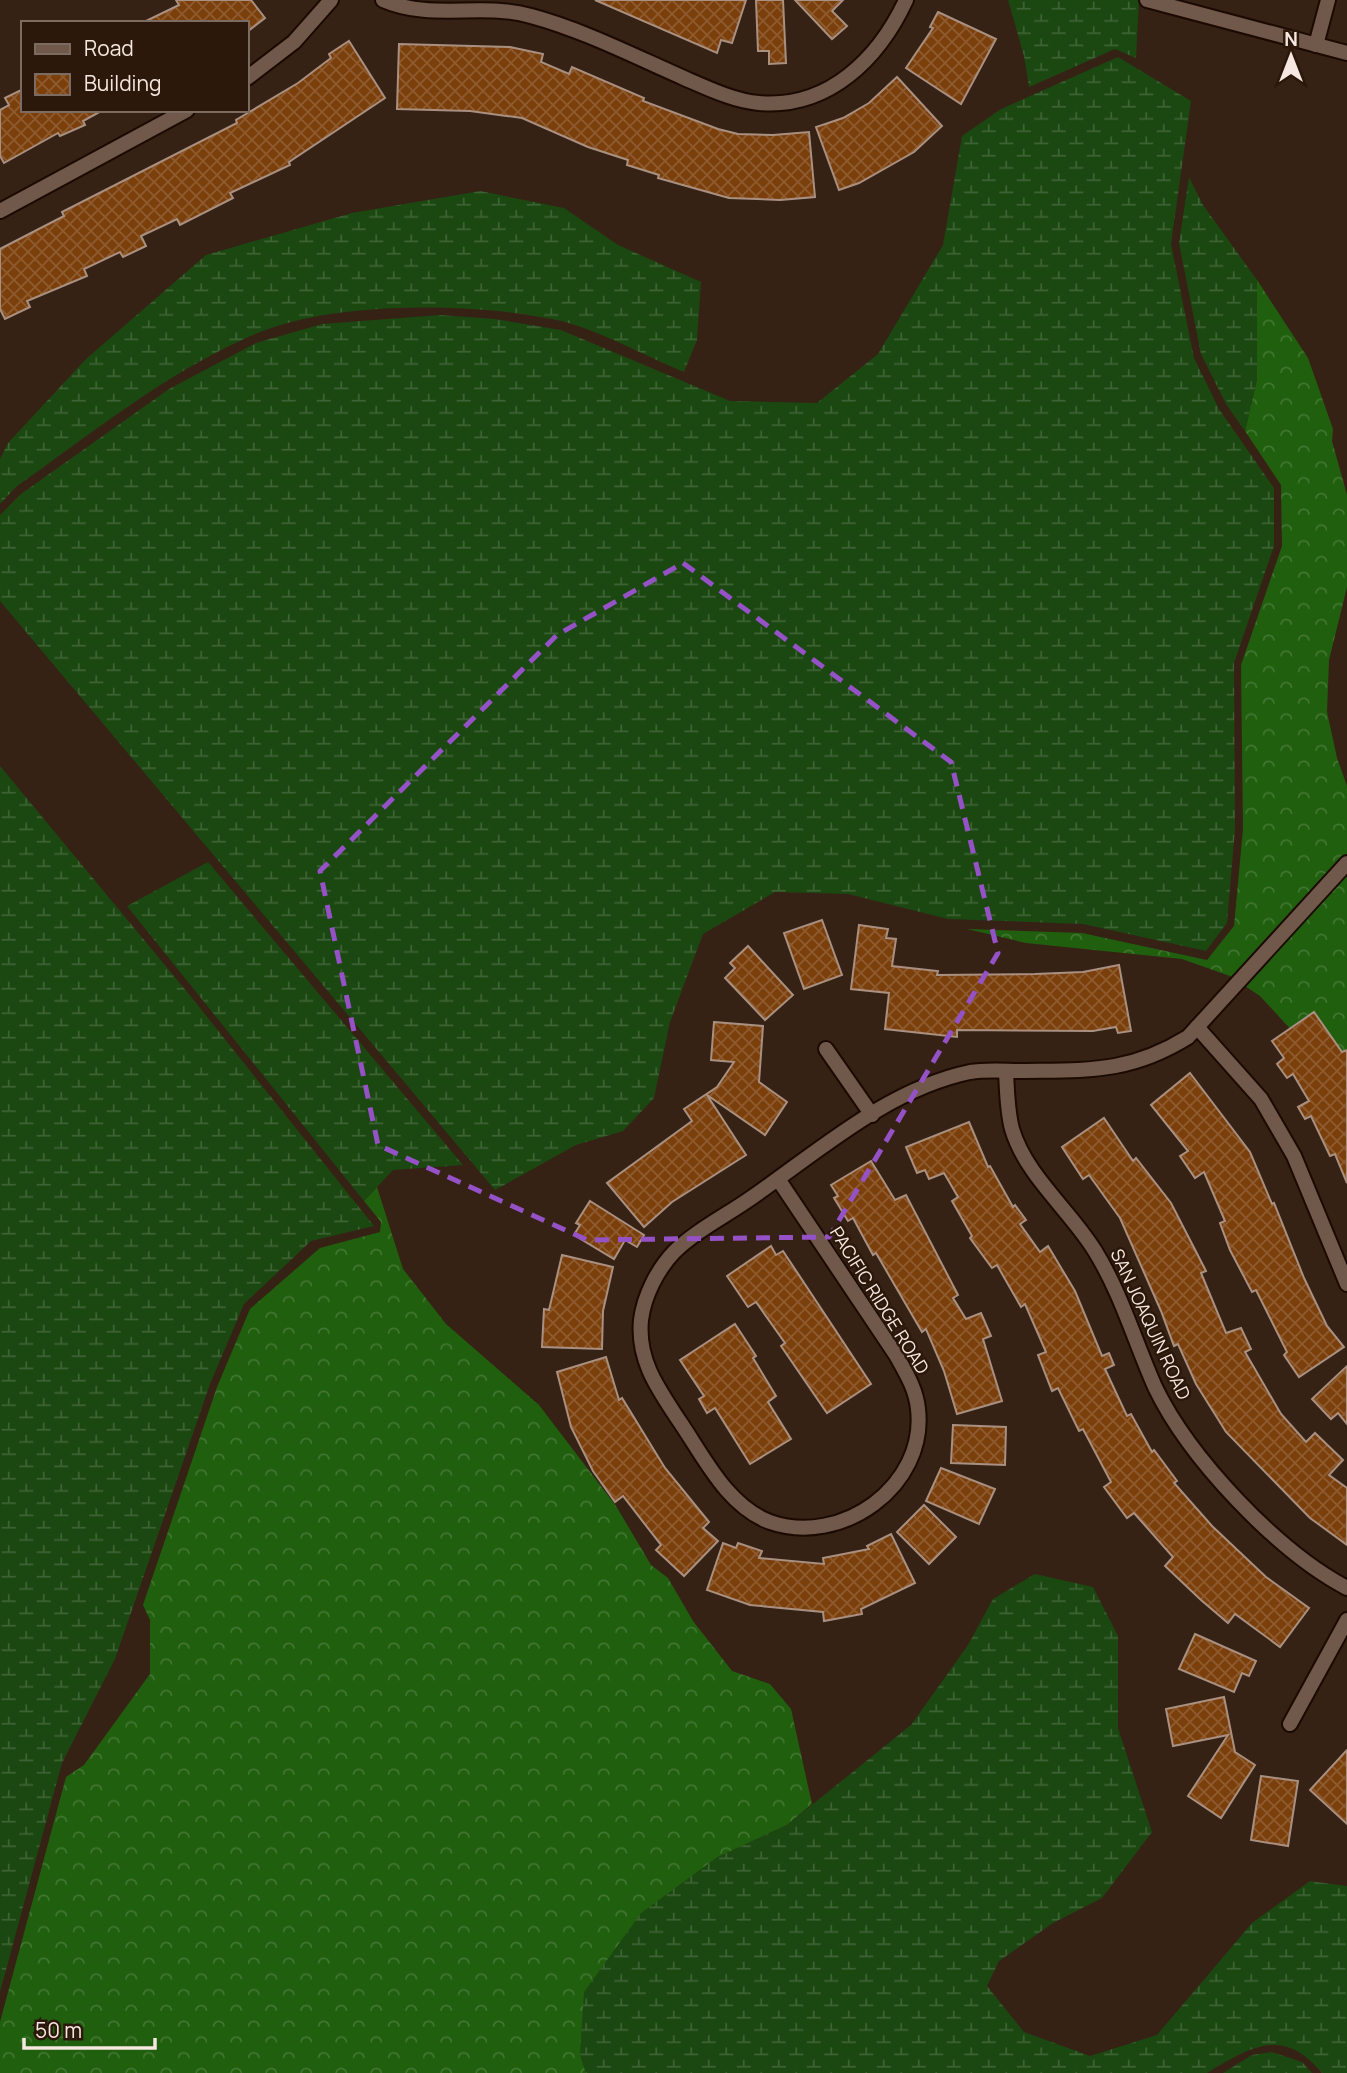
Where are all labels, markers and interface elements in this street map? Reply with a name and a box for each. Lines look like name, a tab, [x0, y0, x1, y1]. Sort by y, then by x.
legend	[21, 21, 248, 112]
north arrow	[1256, 21, 1326, 91]
text: N	[1284, 26, 1298, 52]
text: Road	[84, 34, 134, 62]
text: Building	[84, 69, 161, 97]
street label: PACIFIC RIDGE ROAD	[825, 1222, 935, 1378]
street label: SAN JOAQUIN ROAD	[1106, 1245, 1196, 1403]
scale bar	[24, 2007, 156, 2050]
text: 50 m	[35, 2016, 82, 2044]

